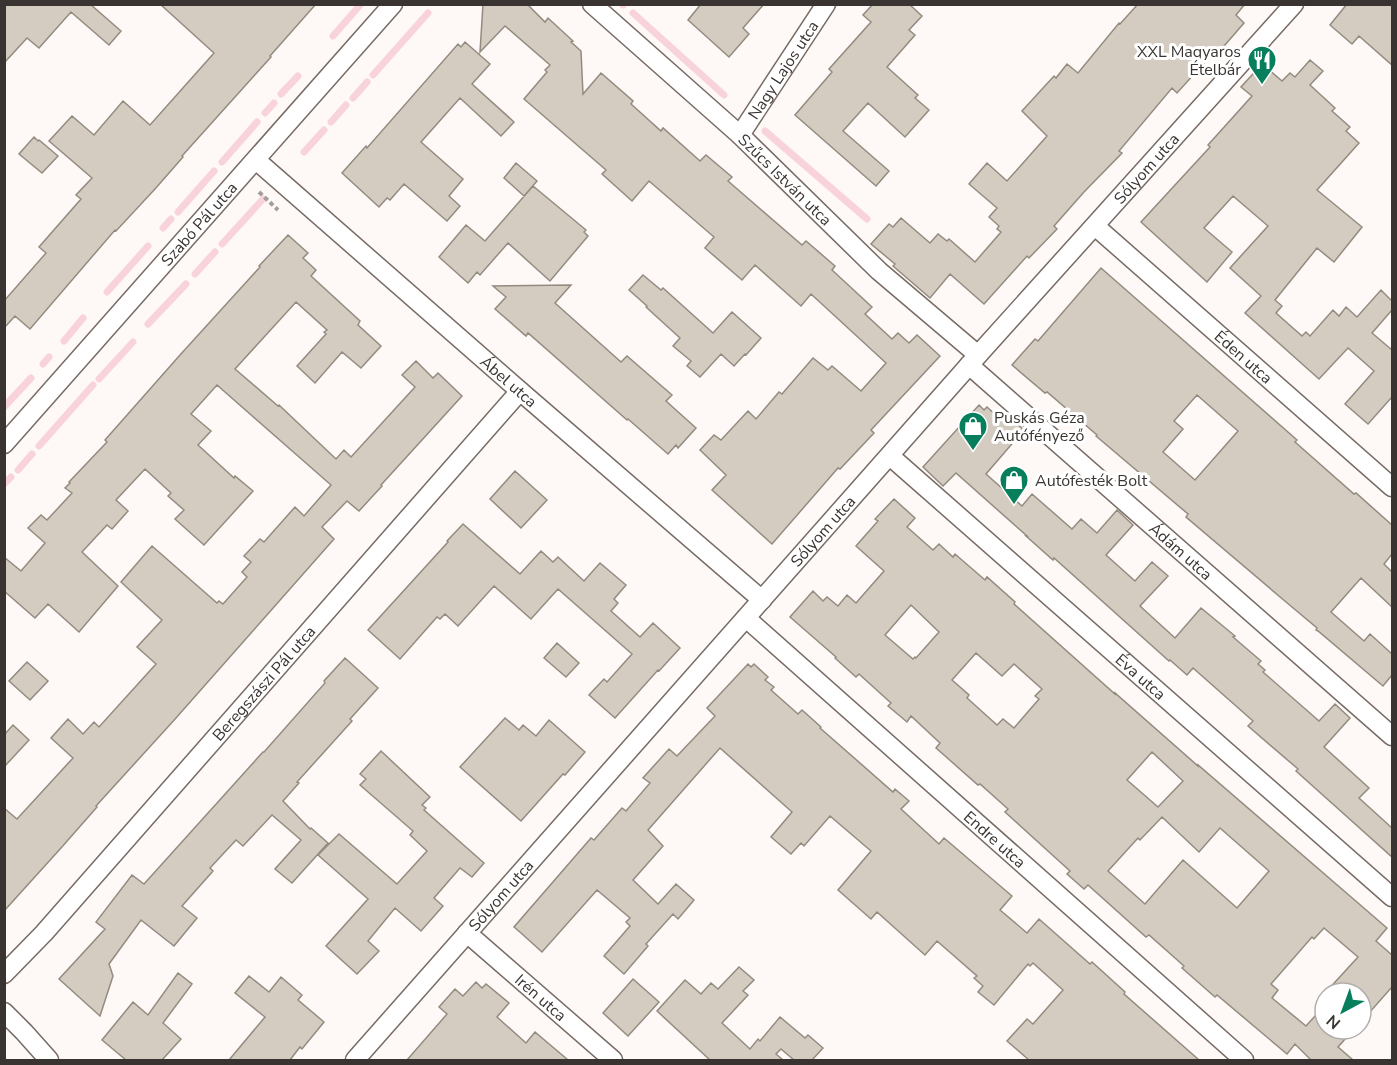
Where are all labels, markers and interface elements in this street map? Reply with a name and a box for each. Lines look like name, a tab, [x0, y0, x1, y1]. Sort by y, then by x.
street label: Nagy Lajos utca	[743, 17, 824, 124]
place label: XXL Magyaros Ételbár	[1137, 41, 1241, 81]
restaurant icon: XXL Magyaros Ételbár	[1246, 44, 1278, 86]
street label: Szűcs István utca	[733, 129, 836, 231]
street label: Sólyom utca	[1109, 129, 1185, 209]
street label: Szabó Pál utca	[156, 178, 243, 271]
street label: Éden utca	[1209, 326, 1277, 389]
street label: Ábel utca	[475, 351, 541, 413]
place label: Puskás Géza Autófényező	[994, 407, 1085, 447]
shop icon: Puskás Géza Autófényező	[957, 410, 989, 452]
shop icon: Autófesték Bolt	[998, 464, 1030, 506]
place label: Autófesték Bolt	[1035, 470, 1148, 492]
street label: Sólyom utca	[786, 491, 861, 572]
street label: Ádám utca	[1144, 518, 1217, 586]
street label: Beregszászi Pál utca	[208, 621, 321, 746]
street label: Éva utca	[1110, 649, 1170, 705]
street label: Endre utca	[959, 806, 1030, 873]
street label: Sólyom utca	[464, 855, 539, 936]
street label: Irén utca	[510, 969, 571, 1027]
north arrow	[1313, 981, 1373, 1041]
text: N	[1322, 1009, 1346, 1034]

